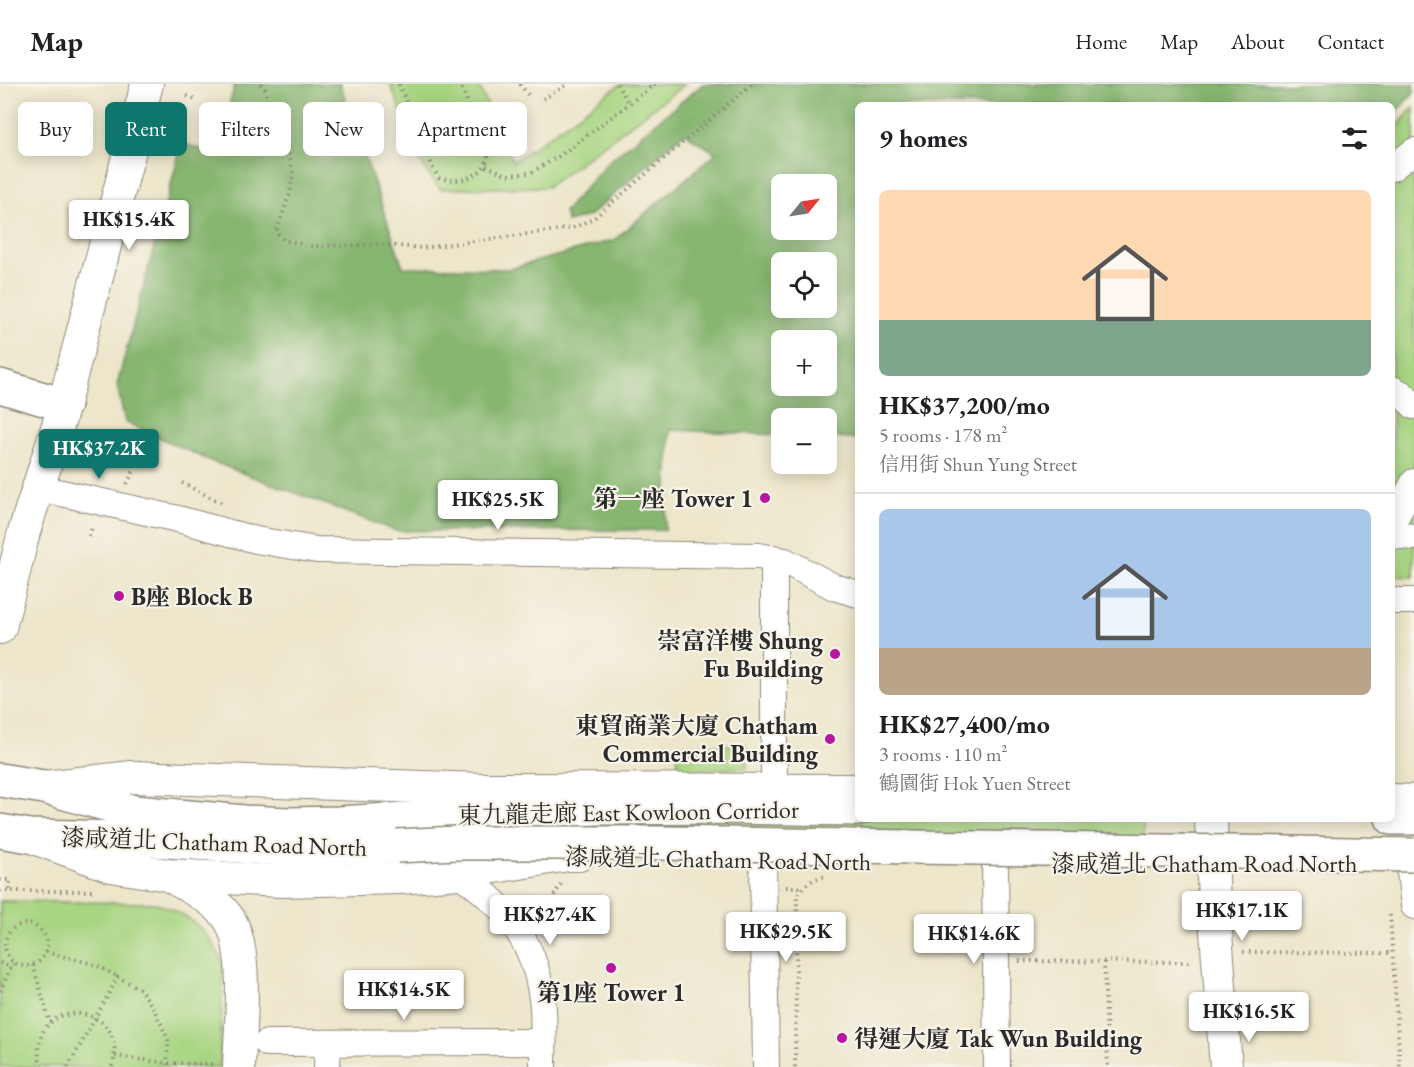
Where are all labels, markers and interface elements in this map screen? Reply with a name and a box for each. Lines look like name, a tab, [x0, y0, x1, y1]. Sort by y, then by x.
text: Map	[30, 23, 83, 59]
text: Home	[1075, 28, 1127, 55]
text: Map	[1160, 28, 1198, 55]
text: About	[1231, 28, 1284, 55]
text: Contact	[1317, 28, 1384, 55]
chip: Buy	[18, 102, 93, 156]
chip: Rent	[105, 102, 187, 156]
chip: Filters	[199, 102, 291, 156]
chip: New	[303, 102, 384, 156]
chip: Apartment	[396, 102, 527, 156]
text: 9 homes	[879, 121, 968, 155]
icon: filters	[1338, 122, 1371, 155]
north arrow	[771, 174, 837, 240]
map controls	[771, 174, 837, 474]
pin: HK$15.4K	[67, 200, 191, 251]
text: HK$15.4K	[83, 206, 175, 232]
icon: home	[1071, 229, 1179, 337]
button: locate	[771, 252, 837, 318]
button: +	[771, 330, 837, 396]
text: HK$37,200/mo	[879, 388, 1050, 422]
button: −	[771, 408, 837, 474]
text: 5 rooms · 178 m²	[879, 422, 1007, 448]
pin: HK$37.2K	[37, 429, 161, 480]
text: HK$37.2K	[53, 435, 145, 461]
text: 信用街 Shun Yung Street	[879, 451, 1077, 477]
pin: HK$25.5K	[436, 480, 560, 531]
place label: 第一座 Tower 1	[593, 483, 753, 514]
text: HK$25.5K	[452, 486, 544, 512]
marker: 第一座 Tower 1	[758, 491, 772, 505]
icon: home	[1071, 548, 1179, 656]
place label: B座 Block B	[131, 581, 253, 612]
marker: B座 Block B	[112, 589, 126, 603]
place label: 崇富洋樓 Shung Fu Building	[657, 625, 824, 685]
marker: 崇富洋樓 Shung Fu Building	[828, 647, 842, 661]
text: HK$27,400/mo	[879, 707, 1050, 741]
place label: 東貿商業大廈 Chatham Commercial Building	[575, 710, 819, 770]
marker: 東貿商業大廈 Chatham Commercial Building	[823, 732, 837, 746]
text: 3 rooms · 110 m²	[879, 741, 1007, 767]
text: 鶴園街 Hok Yuen Street	[879, 770, 1071, 796]
street label: 東九龍走廊 East Kowloon Corridor	[457, 794, 799, 830]
street label: 漆咸道北 Chatham Road North	[60, 821, 368, 863]
street label: 漆咸道北 Chatham Road North	[564, 841, 872, 877]
street label: 漆咸道北 Chatham Road North	[1051, 848, 1357, 879]
pin: HK$17.1K	[1180, 891, 1304, 942]
pin: HK$27.4K	[488, 895, 612, 946]
text: HK$17.1K	[1196, 897, 1288, 923]
text: HK$27.4K	[504, 901, 596, 927]
pin: HK$29.5K	[724, 912, 848, 963]
pin: HK$14.6K	[912, 914, 1036, 965]
text: HK$29.5K	[740, 918, 832, 944]
text: HK$14.6K	[928, 920, 1020, 946]
marker: 第1座 Tower 1	[604, 961, 618, 975]
pin: HK$14.5K	[342, 970, 466, 1021]
text: HK$14.5K	[358, 976, 450, 1002]
place label: 第1座 Tower 1	[537, 977, 685, 1008]
pin: HK$16.5K	[1187, 992, 1311, 1043]
text: HK$16.5K	[1203, 998, 1295, 1024]
place label: 得運大廈 Tak Wun Building	[854, 1023, 1143, 1055]
marker: 得運大廈 Tak Wun Building	[835, 1031, 849, 1045]

